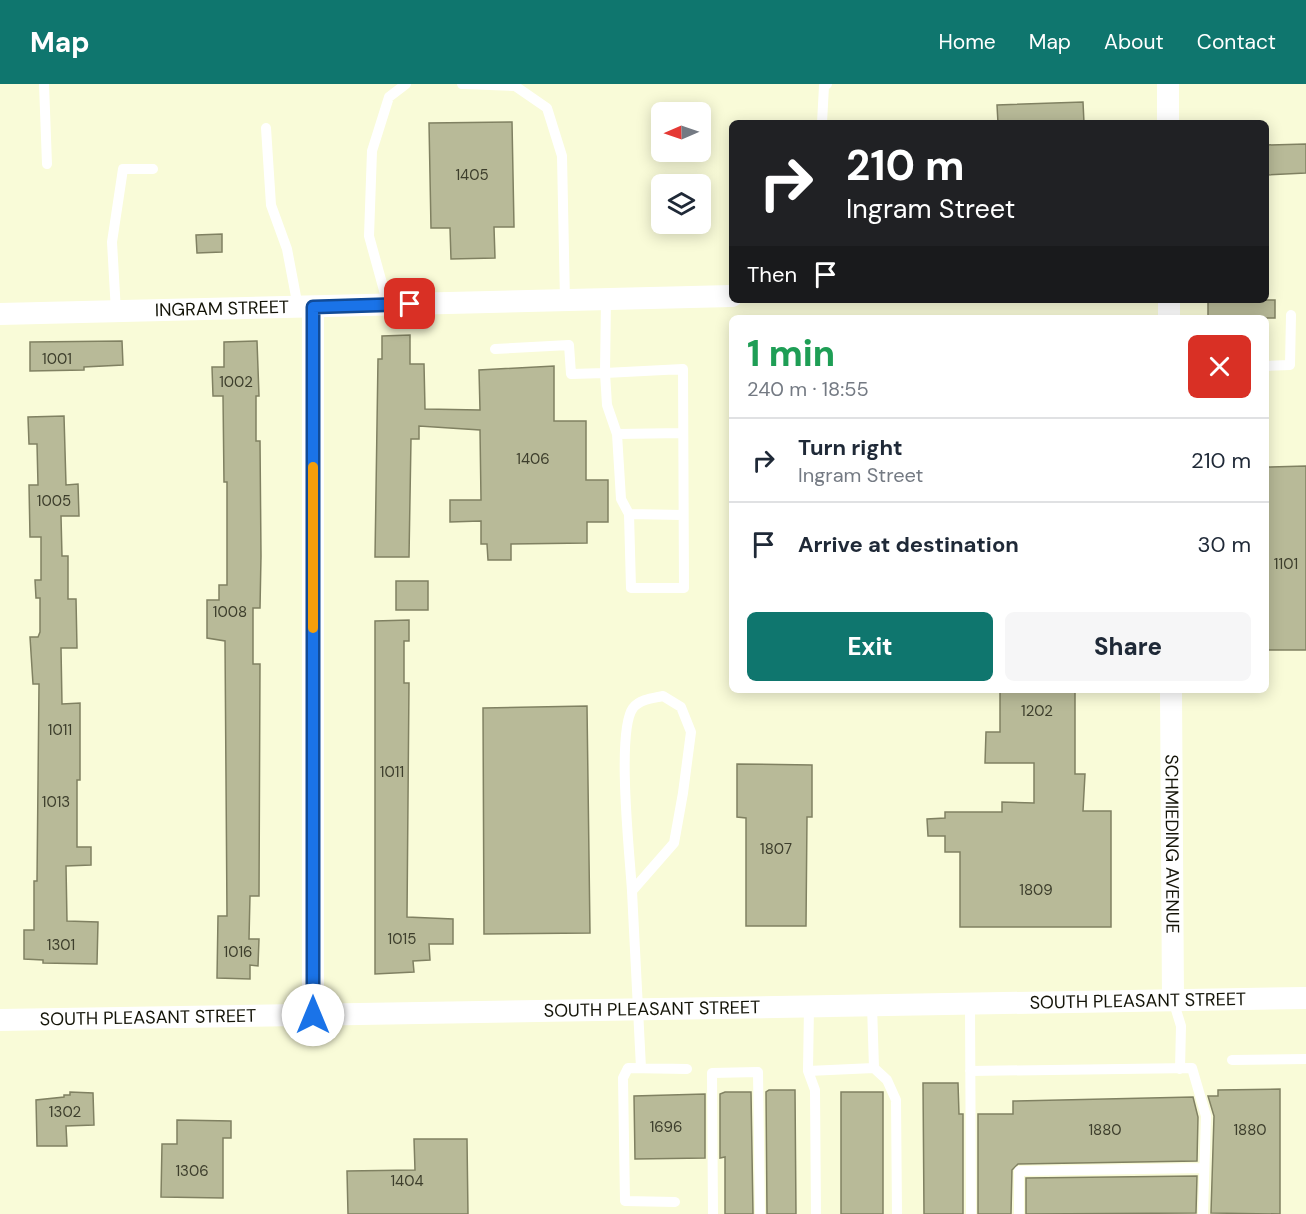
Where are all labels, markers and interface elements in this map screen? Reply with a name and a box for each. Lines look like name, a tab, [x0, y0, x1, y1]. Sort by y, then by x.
text: Map	[30, 24, 90, 61]
text: Home	[938, 28, 996, 56]
text: Map	[1029, 28, 1071, 56]
text: About	[1104, 28, 1164, 56]
text: Contact	[1197, 28, 1276, 56]
north arrow	[651, 102, 711, 162]
map controls	[651, 102, 711, 234]
text: 210 m	[846, 138, 964, 193]
icon: right	[747, 144, 825, 222]
house number: 1405	[455, 165, 489, 185]
button: layers	[651, 174, 711, 234]
text: Ingram Street	[846, 191, 1015, 226]
icon: arrive	[809, 258, 842, 291]
text: Then	[747, 260, 797, 289]
pin	[384, 278, 435, 329]
icon: arrive	[393, 287, 426, 320]
street label: INGRAM STREET	[154, 295, 289, 322]
text: 1 min	[747, 330, 835, 377]
button: close	[1188, 335, 1251, 398]
house number: 1001	[42, 349, 72, 369]
house number: 1002	[219, 372, 253, 392]
text: 240 m · 18:55	[747, 376, 869, 402]
text: Turn right	[798, 433, 903, 462]
icon: right	[747, 444, 780, 477]
text: 210 m	[1191, 446, 1251, 475]
house number: 1406	[516, 449, 550, 469]
text: Ingram Street	[798, 462, 923, 488]
house number: 1005	[37, 491, 71, 511]
icon: arrive	[747, 528, 780, 561]
text: Arrive at destination	[798, 530, 1019, 559]
text: 30 m	[1197, 530, 1251, 559]
house number: 1101	[1274, 554, 1298, 574]
house number: 1008	[213, 602, 247, 622]
button: Exit	[747, 612, 993, 681]
button: Share	[1005, 612, 1251, 681]
house number: 1202	[1021, 701, 1053, 721]
house number: 1011	[48, 720, 72, 740]
street label: SCHMIEDING AVENUE	[1159, 754, 1185, 934]
house number: 1011	[380, 762, 404, 782]
house number: 1013	[42, 792, 70, 812]
house number: 1807	[760, 839, 792, 859]
house number: 1809	[1019, 880, 1053, 900]
house number: 1015	[388, 929, 416, 949]
house number: 1301	[47, 935, 75, 955]
house number: 1016	[223, 942, 253, 962]
position arrow	[281, 983, 345, 1047]
street label: SOUTH PLEASANT STREET	[1029, 987, 1246, 1015]
street label: SOUTH PLEASANT STREET	[543, 995, 760, 1023]
street label: SOUTH PLEASANT STREET	[39, 1004, 256, 1031]
house number: 1302	[49, 1102, 81, 1122]
house number: 1696	[650, 1117, 682, 1137]
house number: 1880	[1088, 1120, 1122, 1140]
house number: 1880	[1233, 1120, 1267, 1140]
house number: 1306	[175, 1161, 209, 1181]
house number: 1404	[390, 1171, 424, 1191]

